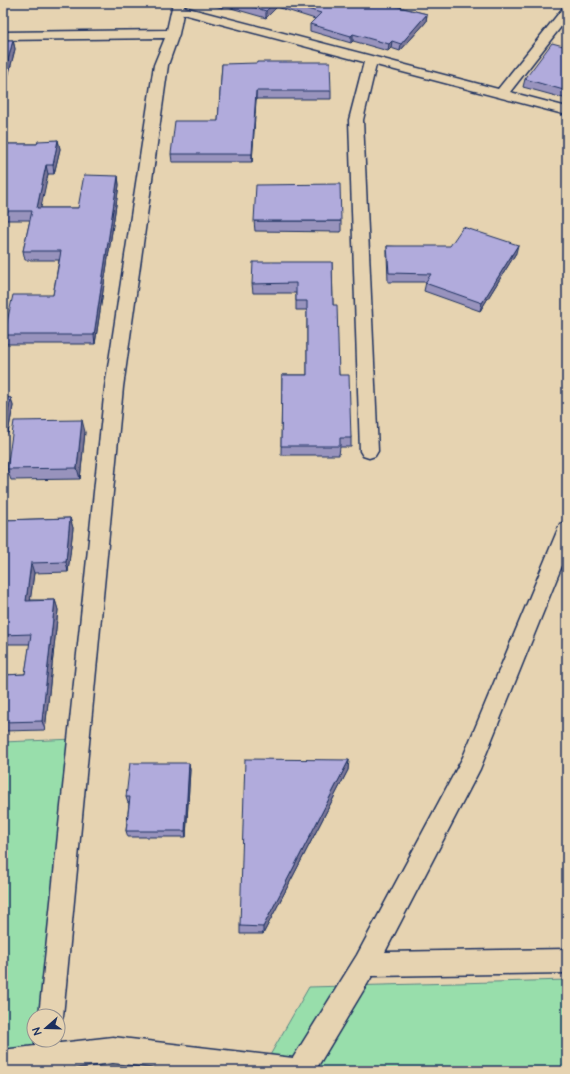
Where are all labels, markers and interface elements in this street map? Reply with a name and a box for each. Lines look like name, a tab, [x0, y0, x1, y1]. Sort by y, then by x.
north arrow	[26, 1008, 66, 1048]
text: N	[29, 1025, 45, 1037]

